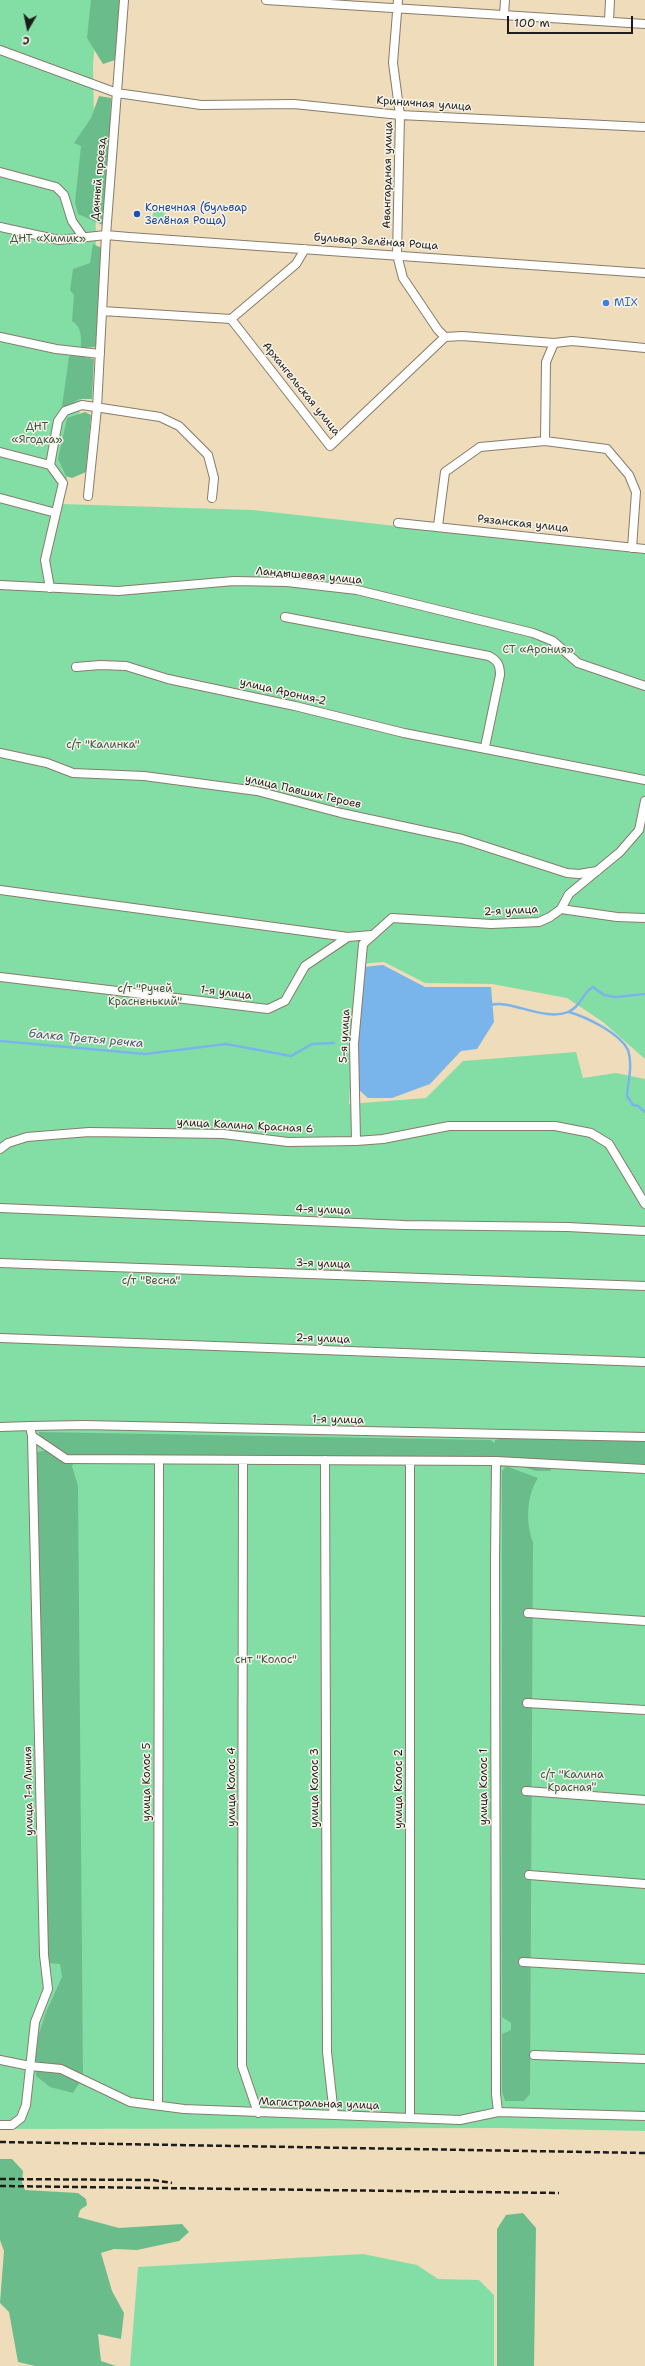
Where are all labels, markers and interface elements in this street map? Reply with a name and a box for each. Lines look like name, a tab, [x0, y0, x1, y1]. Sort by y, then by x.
north arrow	[8, 8, 48, 48]
scale bar	[509, 8, 635, 34]
text: 100 m	[514, 15, 550, 31]
text: С	[22, 32, 31, 48]
street label: Криничная улица	[376, 94, 472, 114]
street label: Авангардная улица	[380, 121, 396, 229]
street label: Дачный проезд	[89, 137, 109, 221]
place label: Конечная (бульвар Зелёная Роща)	[145, 201, 247, 227]
marker: Конечная (бульвар Зелёная Роща)	[132, 209, 142, 219]
street label: бульвар Зелёная Роща	[313, 231, 439, 253]
park label: ДНТ «Химик»	[10, 232, 86, 246]
place label: MIX	[614, 296, 638, 310]
marker: MIX	[601, 298, 611, 308]
street label: Архангельская улица	[259, 340, 343, 438]
park label: ДНТ «Ягодка»	[12, 420, 62, 446]
street label: Рязанская улица	[477, 513, 569, 535]
street label: Ландышевая улица	[255, 565, 363, 587]
park label: СТ «Арония»	[502, 643, 574, 657]
street label: улица Арония-2	[239, 676, 327, 708]
park label: с/т "Калинка"	[66, 738, 140, 752]
street label: улица Павших Героев	[244, 772, 362, 812]
street label: 2-я улица	[483, 903, 539, 919]
park label: с/т "Ручей Красненький"	[108, 982, 182, 1008]
street label: 1-я улица	[200, 983, 252, 1003]
street label: 5-я улица	[337, 1009, 353, 1063]
water label: балка Третья речка	[28, 1027, 144, 1051]
street label: улица Калина Красная 6	[176, 1116, 314, 1136]
street label: 4-я улица	[295, 1202, 351, 1218]
street label: 3-я улица	[295, 1256, 351, 1272]
park label: с/т "Весна"	[122, 1274, 180, 1288]
street label: 2-я улица	[296, 1331, 350, 1347]
street label: 1-я улица	[312, 1413, 364, 1427]
park label: снт "Колос"	[235, 1653, 297, 1667]
street label: улица Колос 5	[140, 1743, 154, 1821]
street label: улица 1-я Линия	[22, 1746, 36, 1836]
street label: улица Колос 4	[225, 1747, 239, 1827]
street label: улица Колос 3	[308, 1748, 322, 1828]
street label: улица Колос 2	[392, 1749, 406, 1829]
street label: улица Колос 1	[477, 1749, 491, 1825]
park label: с/т "Калина Красная"	[540, 1768, 604, 1794]
street label: Магистральная улица	[258, 2095, 380, 2113]

